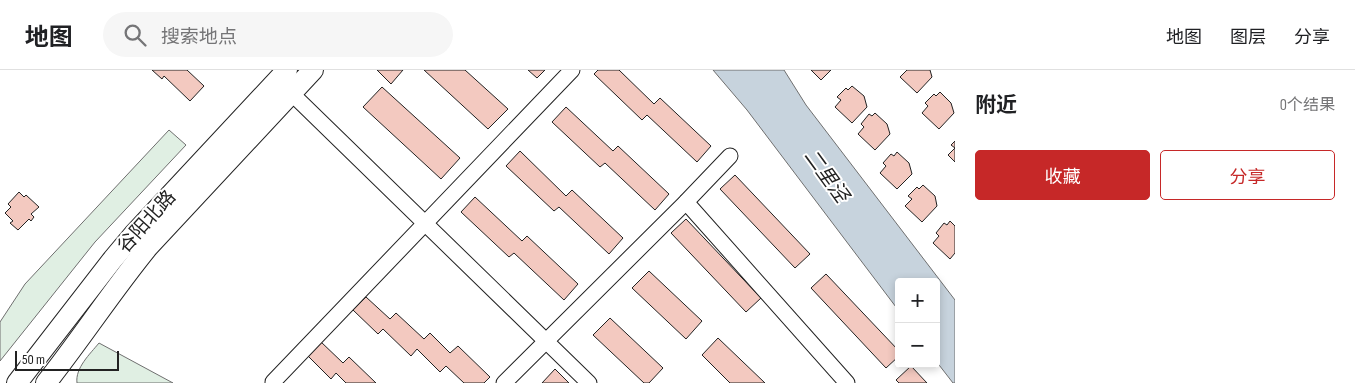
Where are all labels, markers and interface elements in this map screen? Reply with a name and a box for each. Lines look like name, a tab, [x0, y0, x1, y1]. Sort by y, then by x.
search box	[103, 12, 453, 57]
icon: search	[121, 21, 149, 49]
text: 地图	[25, 23, 73, 52]
text: 搜索地点	[161, 26, 237, 49]
text: 地图	[1166, 27, 1202, 48]
text: 图层	[1230, 27, 1266, 48]
text: 分享	[1294, 27, 1330, 48]
text: 附近	[975, 93, 1017, 118]
text: 0个结果	[1280, 96, 1335, 115]
water label: 二里泾	[799, 145, 855, 209]
button: 收藏	[975, 150, 1150, 200]
button: 分享	[1160, 150, 1335, 200]
street label: 谷阳北路	[113, 186, 181, 258]
map controls	[895, 278, 940, 368]
button: +	[895, 278, 940, 323]
button: −	[895, 323, 940, 368]
scale bar	[15, 348, 119, 371]
text: 50 m	[22, 351, 45, 368]

